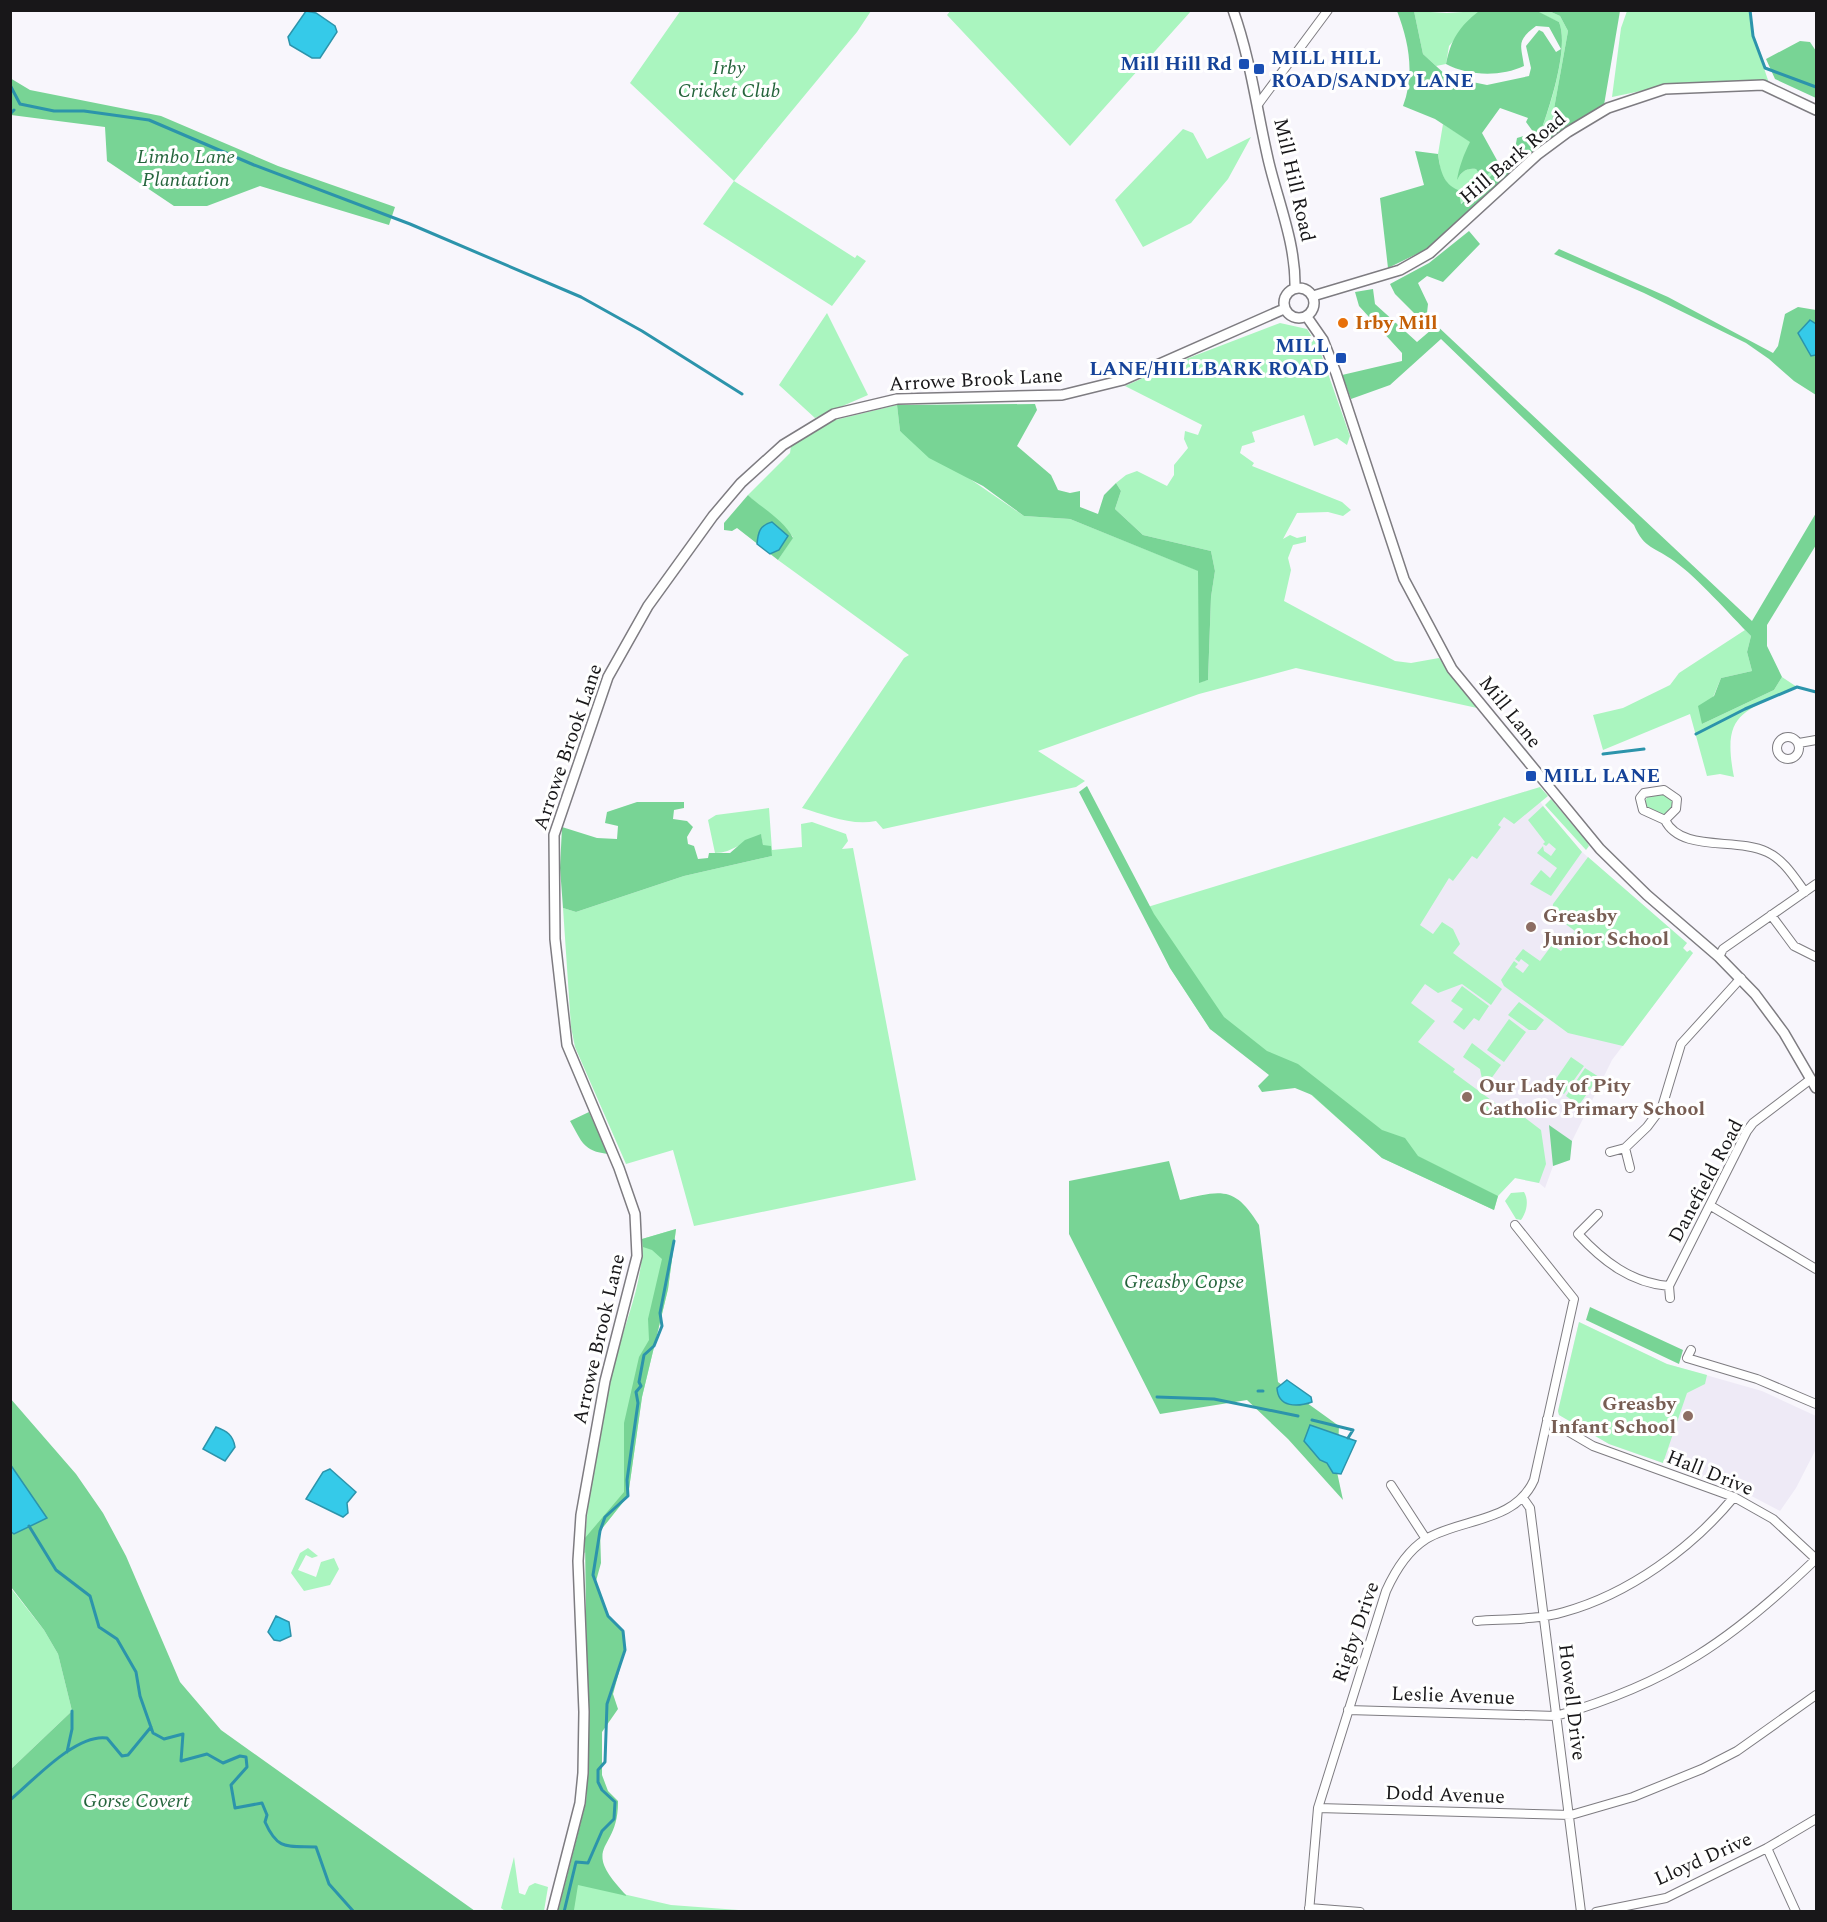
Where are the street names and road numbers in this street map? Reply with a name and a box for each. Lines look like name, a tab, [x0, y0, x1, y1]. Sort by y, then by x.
street label: Hill Bark Road	[1453, 104, 1573, 212]
street label: Mill Hill Road	[1265, 115, 1323, 245]
street label: Arrowe Brook Lane	[888, 360, 1064, 400]
street label: Arrowe Brook Lane	[525, 660, 611, 834]
street label: Mill Lane	[1471, 669, 1549, 755]
street label: Danefield Road	[1661, 1114, 1751, 1248]
street label: Arrowe Brook Lane	[565, 1251, 633, 1427]
street label: Hall Drive	[1662, 1442, 1758, 1504]
street label: Rigby Drive	[1325, 1577, 1387, 1687]
street label: Howell Drive	[1550, 1642, 1594, 1762]
street label: Leslie Avenue	[1391, 1679, 1515, 1713]
street label: Dodd Avenue	[1385, 1778, 1505, 1812]
street label: Lloyd Drive	[1649, 1824, 1757, 1894]

